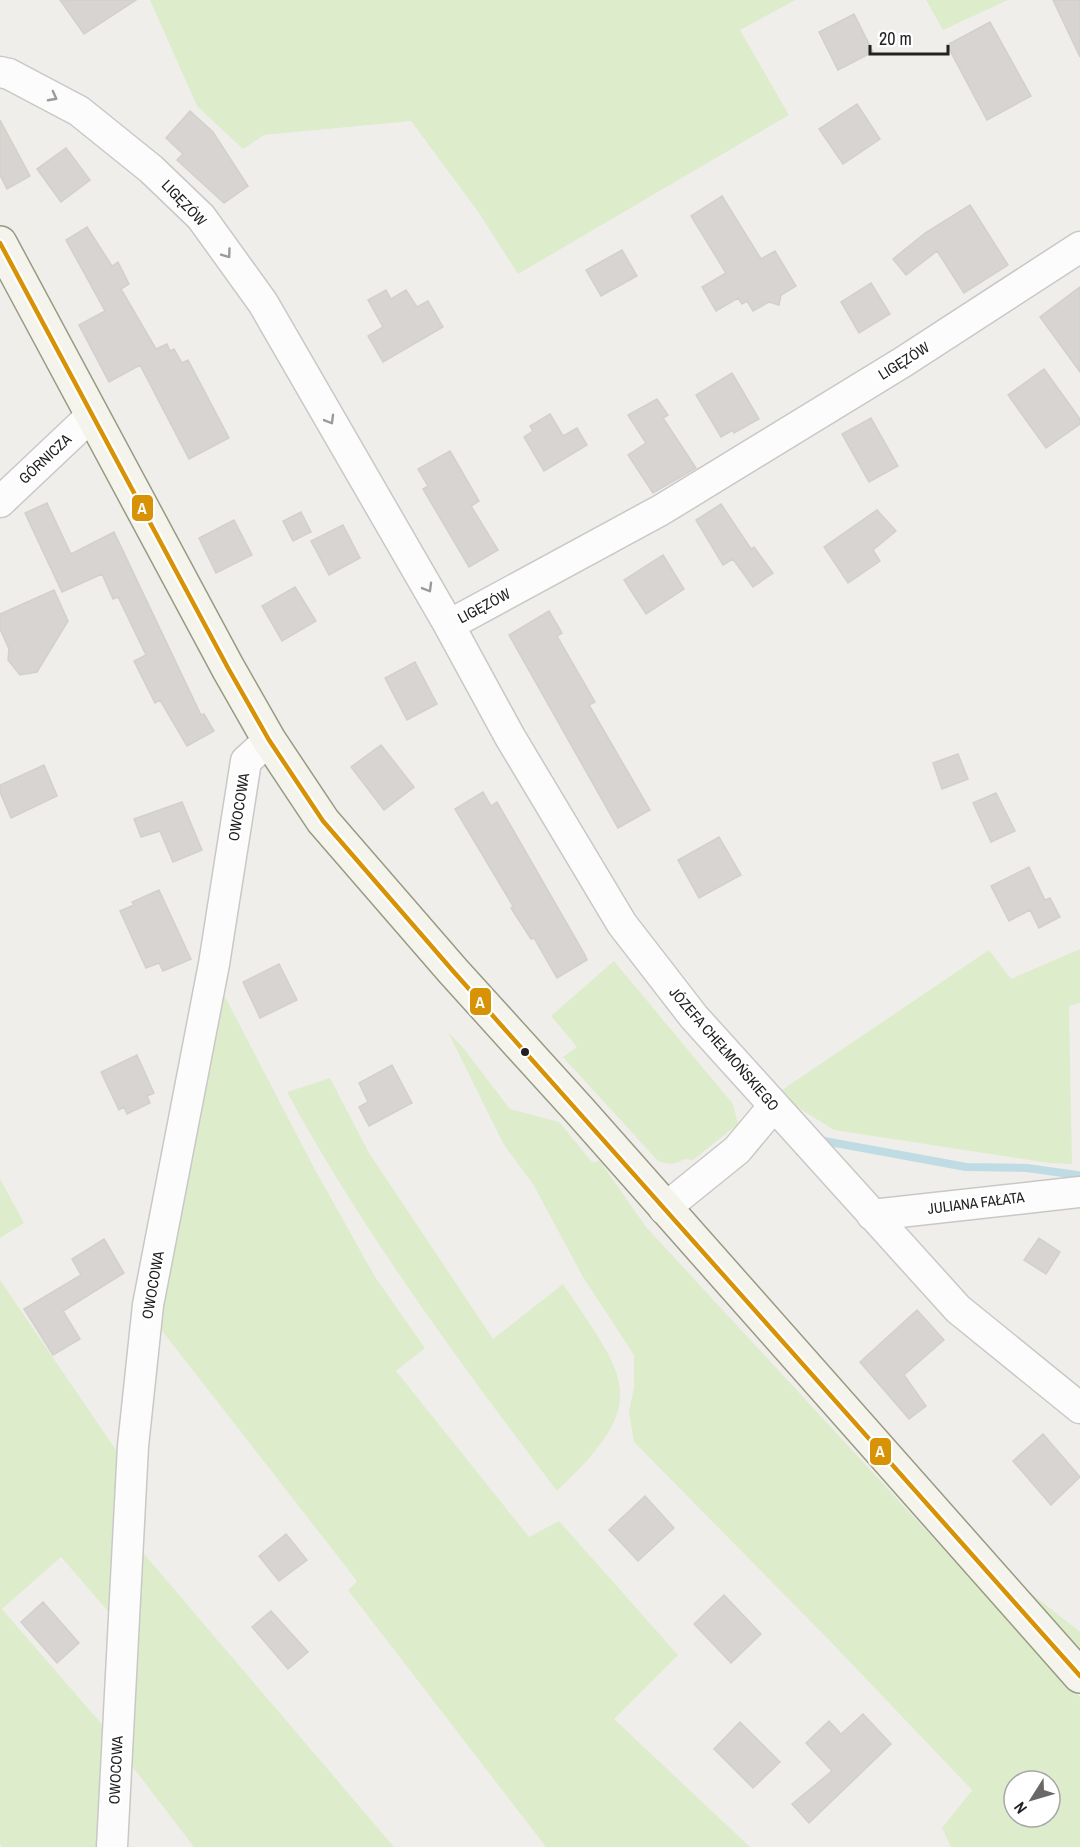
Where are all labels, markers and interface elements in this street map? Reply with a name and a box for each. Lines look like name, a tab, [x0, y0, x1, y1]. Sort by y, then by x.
scale bar	[870, 18, 948, 56]
text: 20 m	[879, 26, 912, 51]
one-way arrow	[46, 90, 57, 101]
street label: LIGĘZÓW	[157, 175, 212, 231]
one-way arrow	[220, 247, 231, 258]
street label: LIGĘZÓW	[874, 336, 934, 385]
one-way arrow	[323, 413, 334, 424]
street label: GÓRNICZA	[14, 428, 76, 488]
line badge: A	[131, 494, 154, 522]
text: A	[137, 497, 147, 519]
one-way arrow	[420, 582, 432, 592]
street label: LIGĘZÓW	[454, 583, 514, 628]
street label: OWOCOWA	[223, 771, 254, 842]
street label: JÓZEFA CHEŁMOŃSKIEGO	[665, 982, 784, 1115]
line badge: A	[469, 987, 492, 1016]
text: A	[475, 991, 485, 1013]
unlabelled marker	[519, 1046, 531, 1058]
street label: JULIANA FAŁATA	[926, 1186, 1026, 1219]
street label: OWOCOWA	[136, 1249, 169, 1321]
line badge: A	[869, 1437, 892, 1466]
text: A	[875, 1440, 885, 1462]
street label: OWOCOWA	[103, 1734, 128, 1805]
north arrow	[1002, 1769, 1062, 1829]
text: N	[1008, 1798, 1032, 1818]

